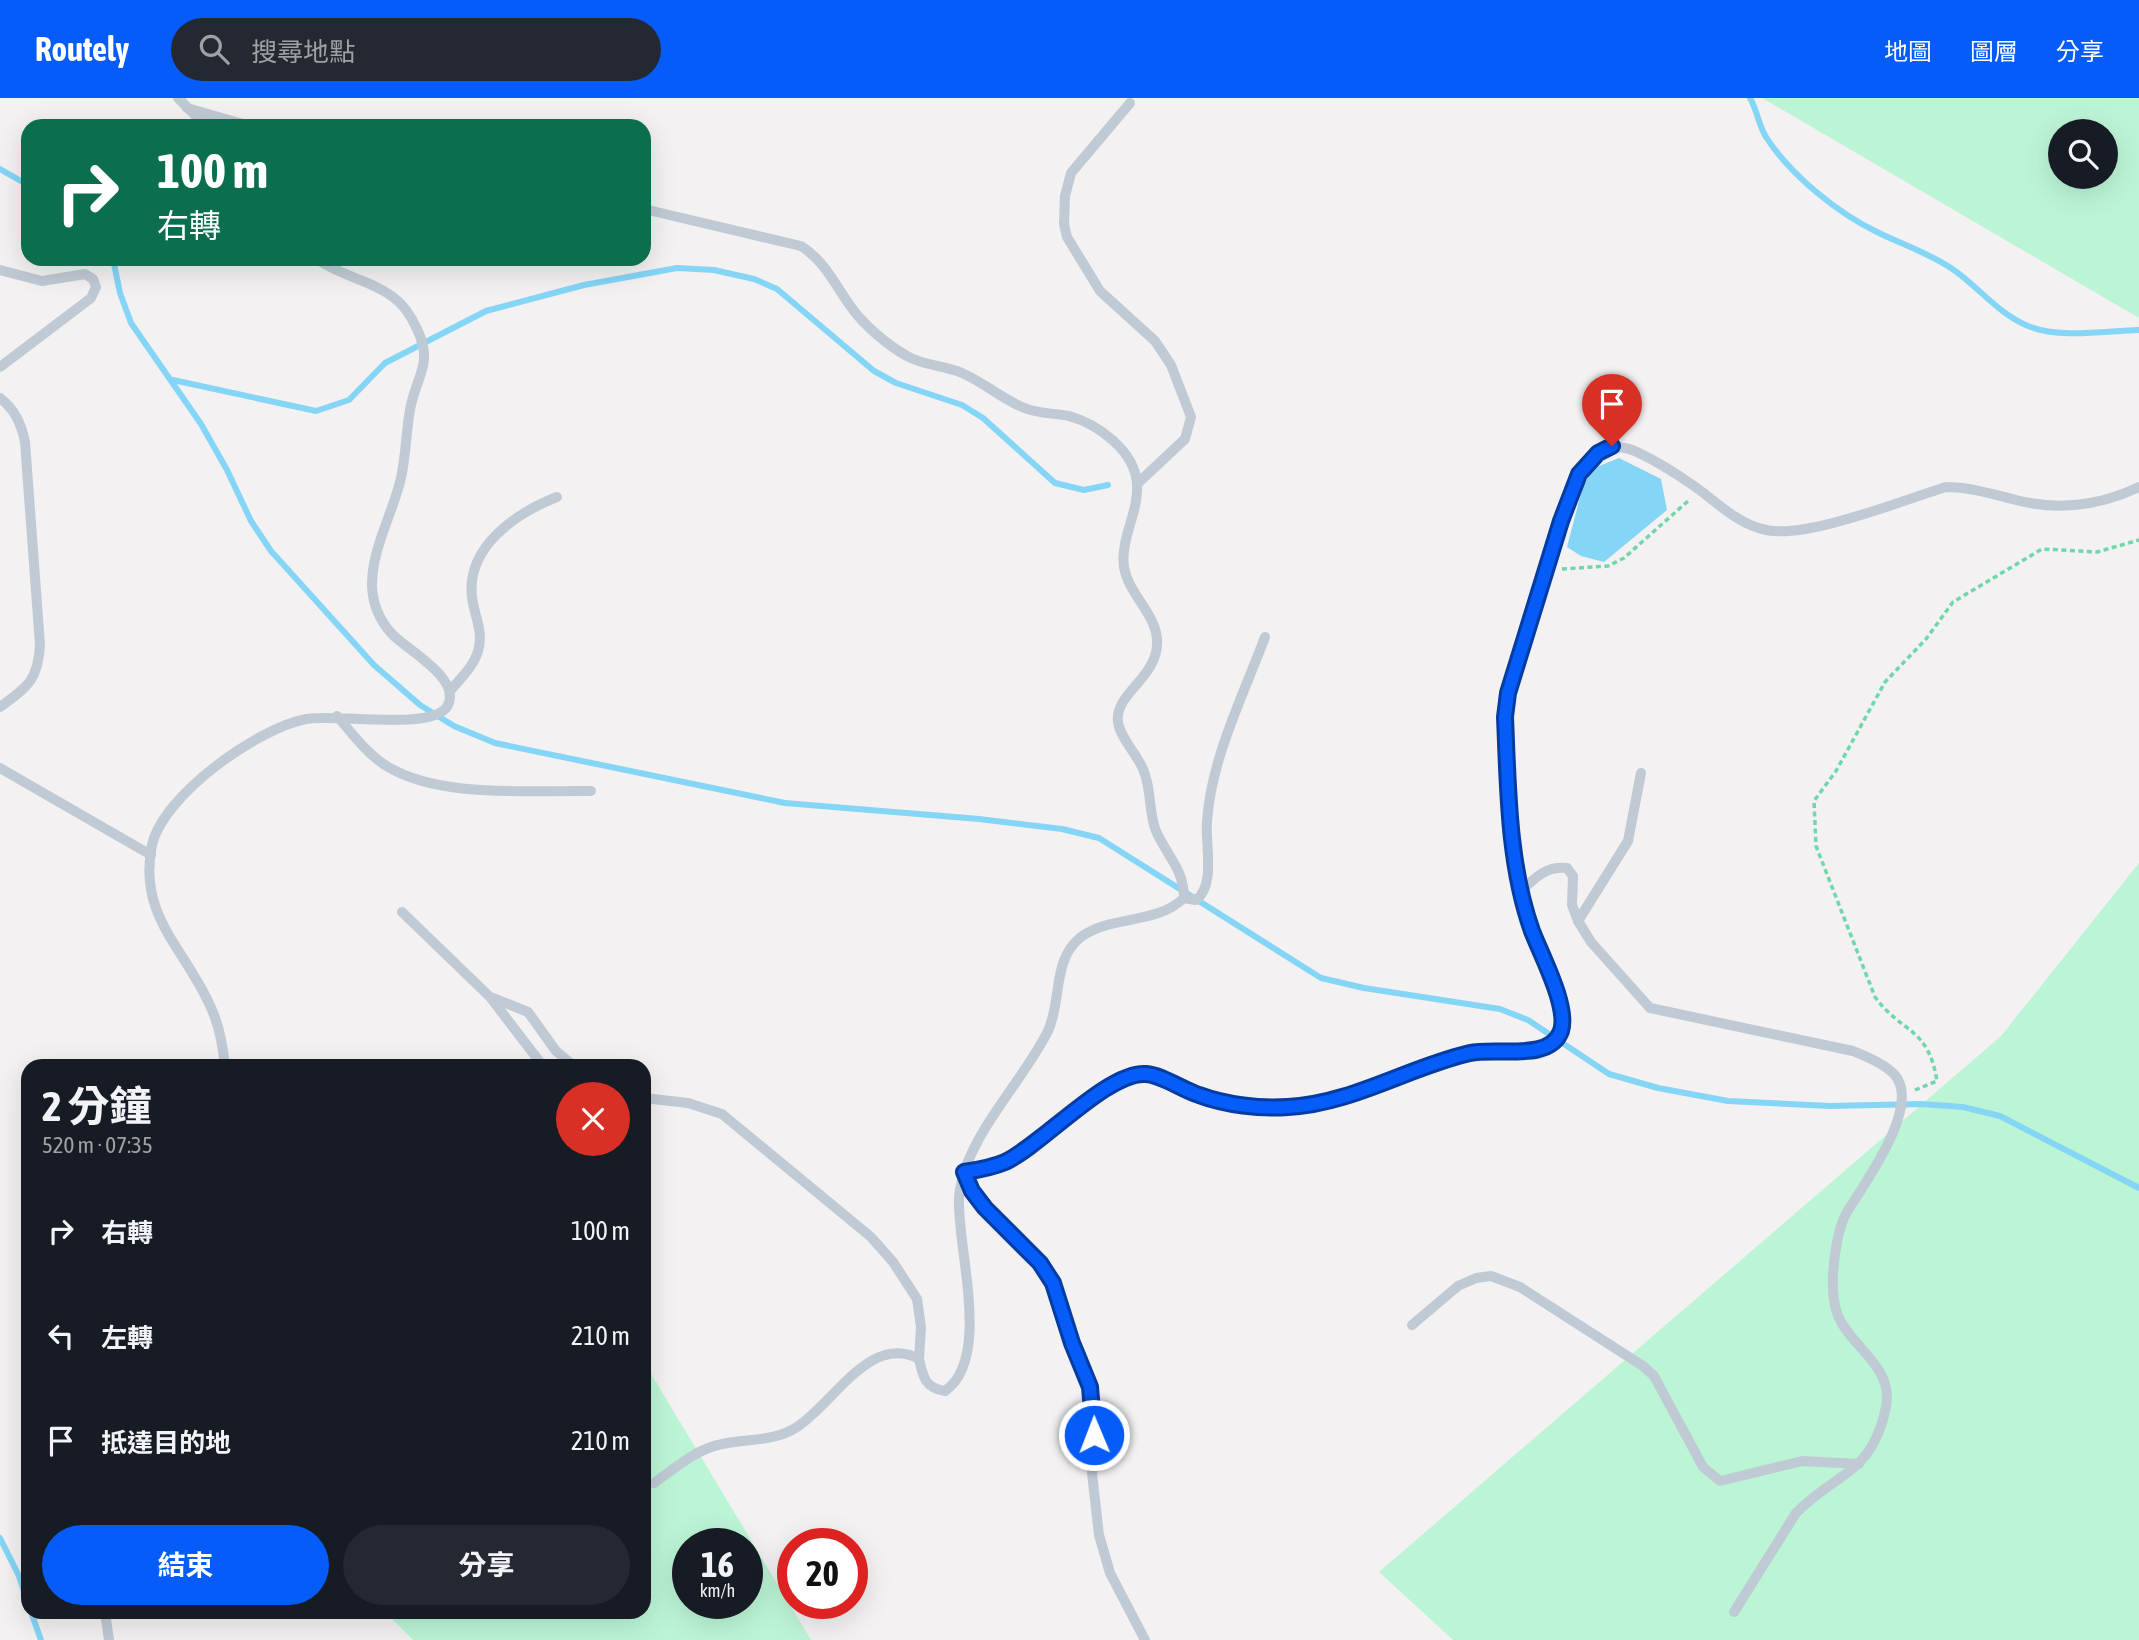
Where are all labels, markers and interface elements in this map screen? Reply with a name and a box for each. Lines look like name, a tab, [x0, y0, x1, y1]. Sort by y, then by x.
search box	[171, 18, 661, 81]
text: Routely	[35, 30, 129, 68]
icon: search	[195, 30, 233, 68]
text: 搜尋地點	[251, 37, 355, 67]
text: 地圖	[1884, 38, 1932, 65]
text: 圖層	[1970, 38, 2018, 65]
text: 分享	[2056, 38, 2104, 65]
map controls	[2048, 119, 2118, 189]
button: search	[2048, 119, 2118, 189]
text: 100 m	[157, 142, 268, 198]
icon: right	[42, 147, 133, 238]
text: 右轉	[157, 207, 221, 244]
pin	[1582, 374, 1642, 446]
icon: arrive	[1593, 385, 1631, 423]
text: 2 分鐘	[42, 1082, 152, 1130]
button: close	[556, 1082, 630, 1156]
text: 520 m · 07:35	[42, 1132, 153, 1158]
icon: right	[42, 1212, 80, 1250]
text: 100 m	[571, 1216, 630, 1246]
text: 右轉	[101, 1218, 153, 1248]
icon: left	[42, 1317, 80, 1355]
text: 210 m	[571, 1321, 630, 1351]
text: 左轉	[101, 1323, 153, 1353]
position arrow	[1057, 1398, 1131, 1472]
icon: arrive	[42, 1422, 80, 1460]
text: 210 m	[571, 1426, 630, 1456]
text: 抵達目的地	[101, 1428, 231, 1458]
button: 結束	[42, 1525, 329, 1605]
button: 分享	[343, 1525, 630, 1605]
speed limit sign: 20	[777, 1528, 868, 1619]
text: 16	[701, 1544, 734, 1584]
text: km/h	[700, 1580, 735, 1601]

